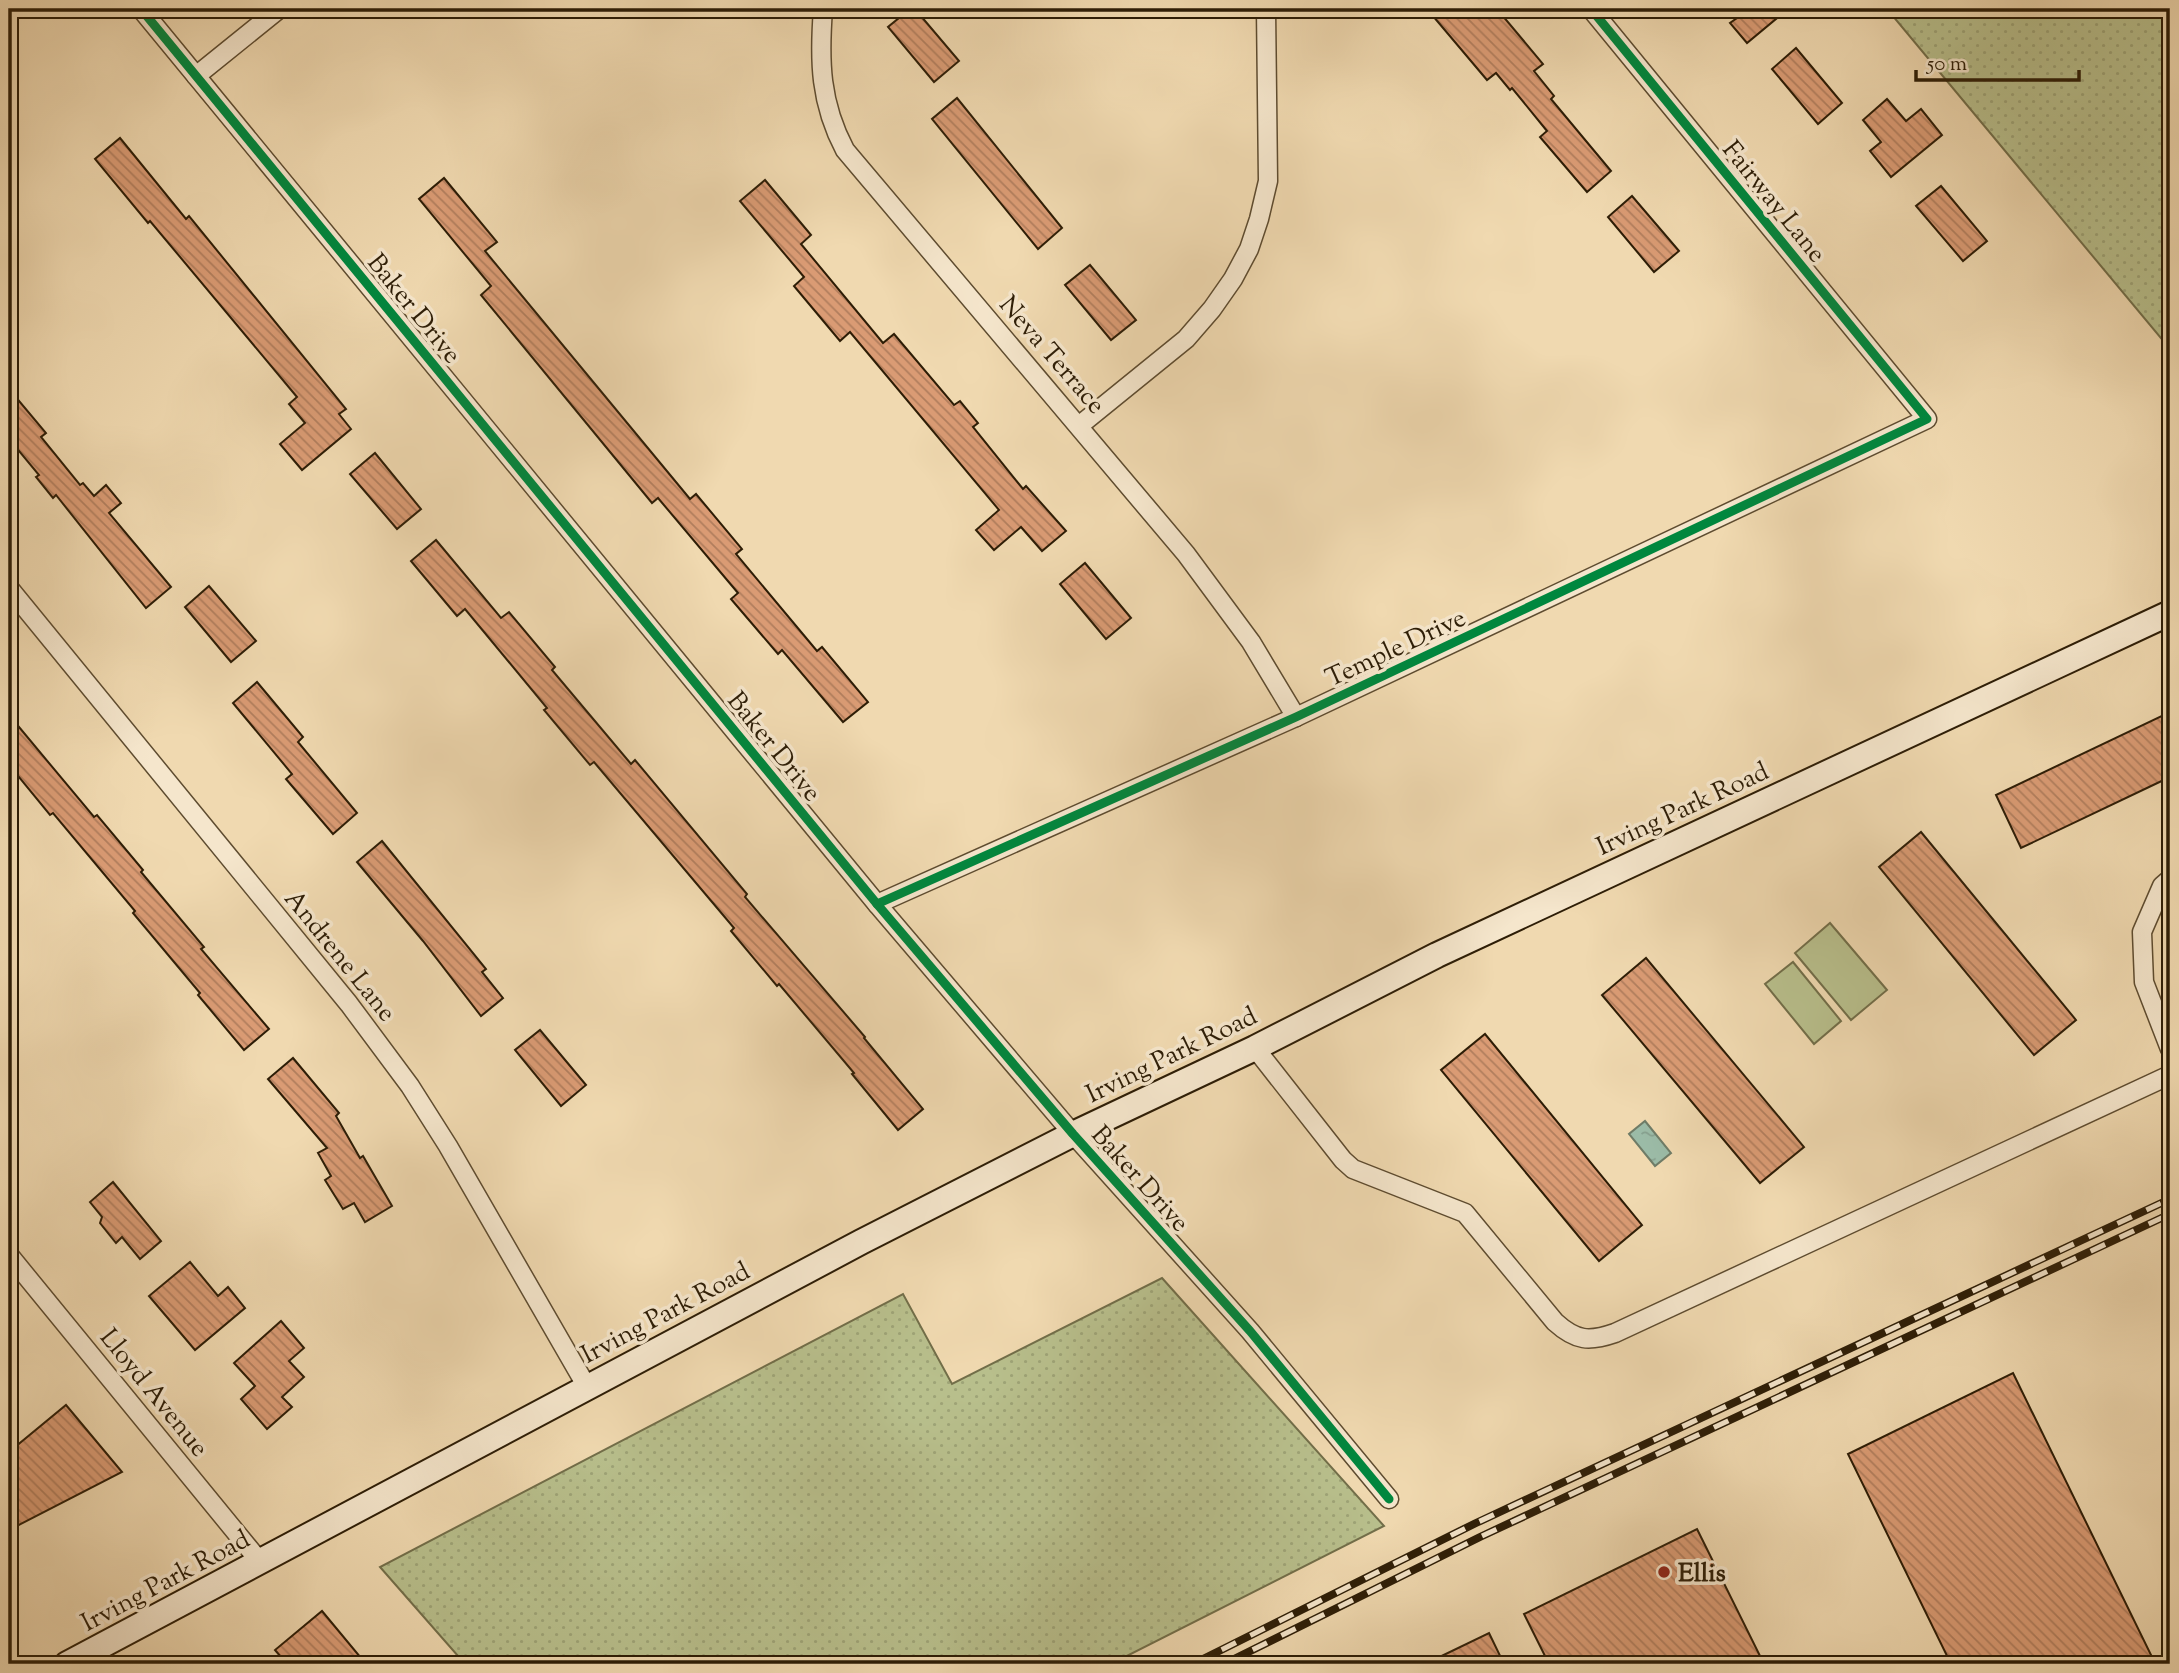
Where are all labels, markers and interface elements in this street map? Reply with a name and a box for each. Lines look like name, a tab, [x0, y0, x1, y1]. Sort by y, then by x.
scale bar	[1916, 38, 2079, 82]
text: 50 m	[1926, 50, 1967, 80]
street label: Fairway Lane	[1712, 134, 1834, 272]
street label: Baker Drive	[357, 247, 469, 373]
street label: Neva Terrace	[989, 288, 1113, 423]
street label: Temple Drive	[1320, 601, 1472, 698]
street label: Baker Drive	[717, 685, 829, 811]
street label: Irving Park Road	[1591, 754, 1776, 866]
street label: Andrene Lane	[274, 883, 404, 1030]
street label: Irving Park Road	[1080, 999, 1264, 1114]
street label: Baker Drive	[1081, 1118, 1197, 1241]
street label: Irving Park Road	[575, 1254, 757, 1374]
street label: Lloyd Avenue	[90, 1321, 216, 1466]
street label: Irving Park Road	[75, 1522, 257, 1642]
place label: Ellis	[1678, 1556, 1726, 1593]
marker: Ellis	[1656, 1564, 1672, 1580]

